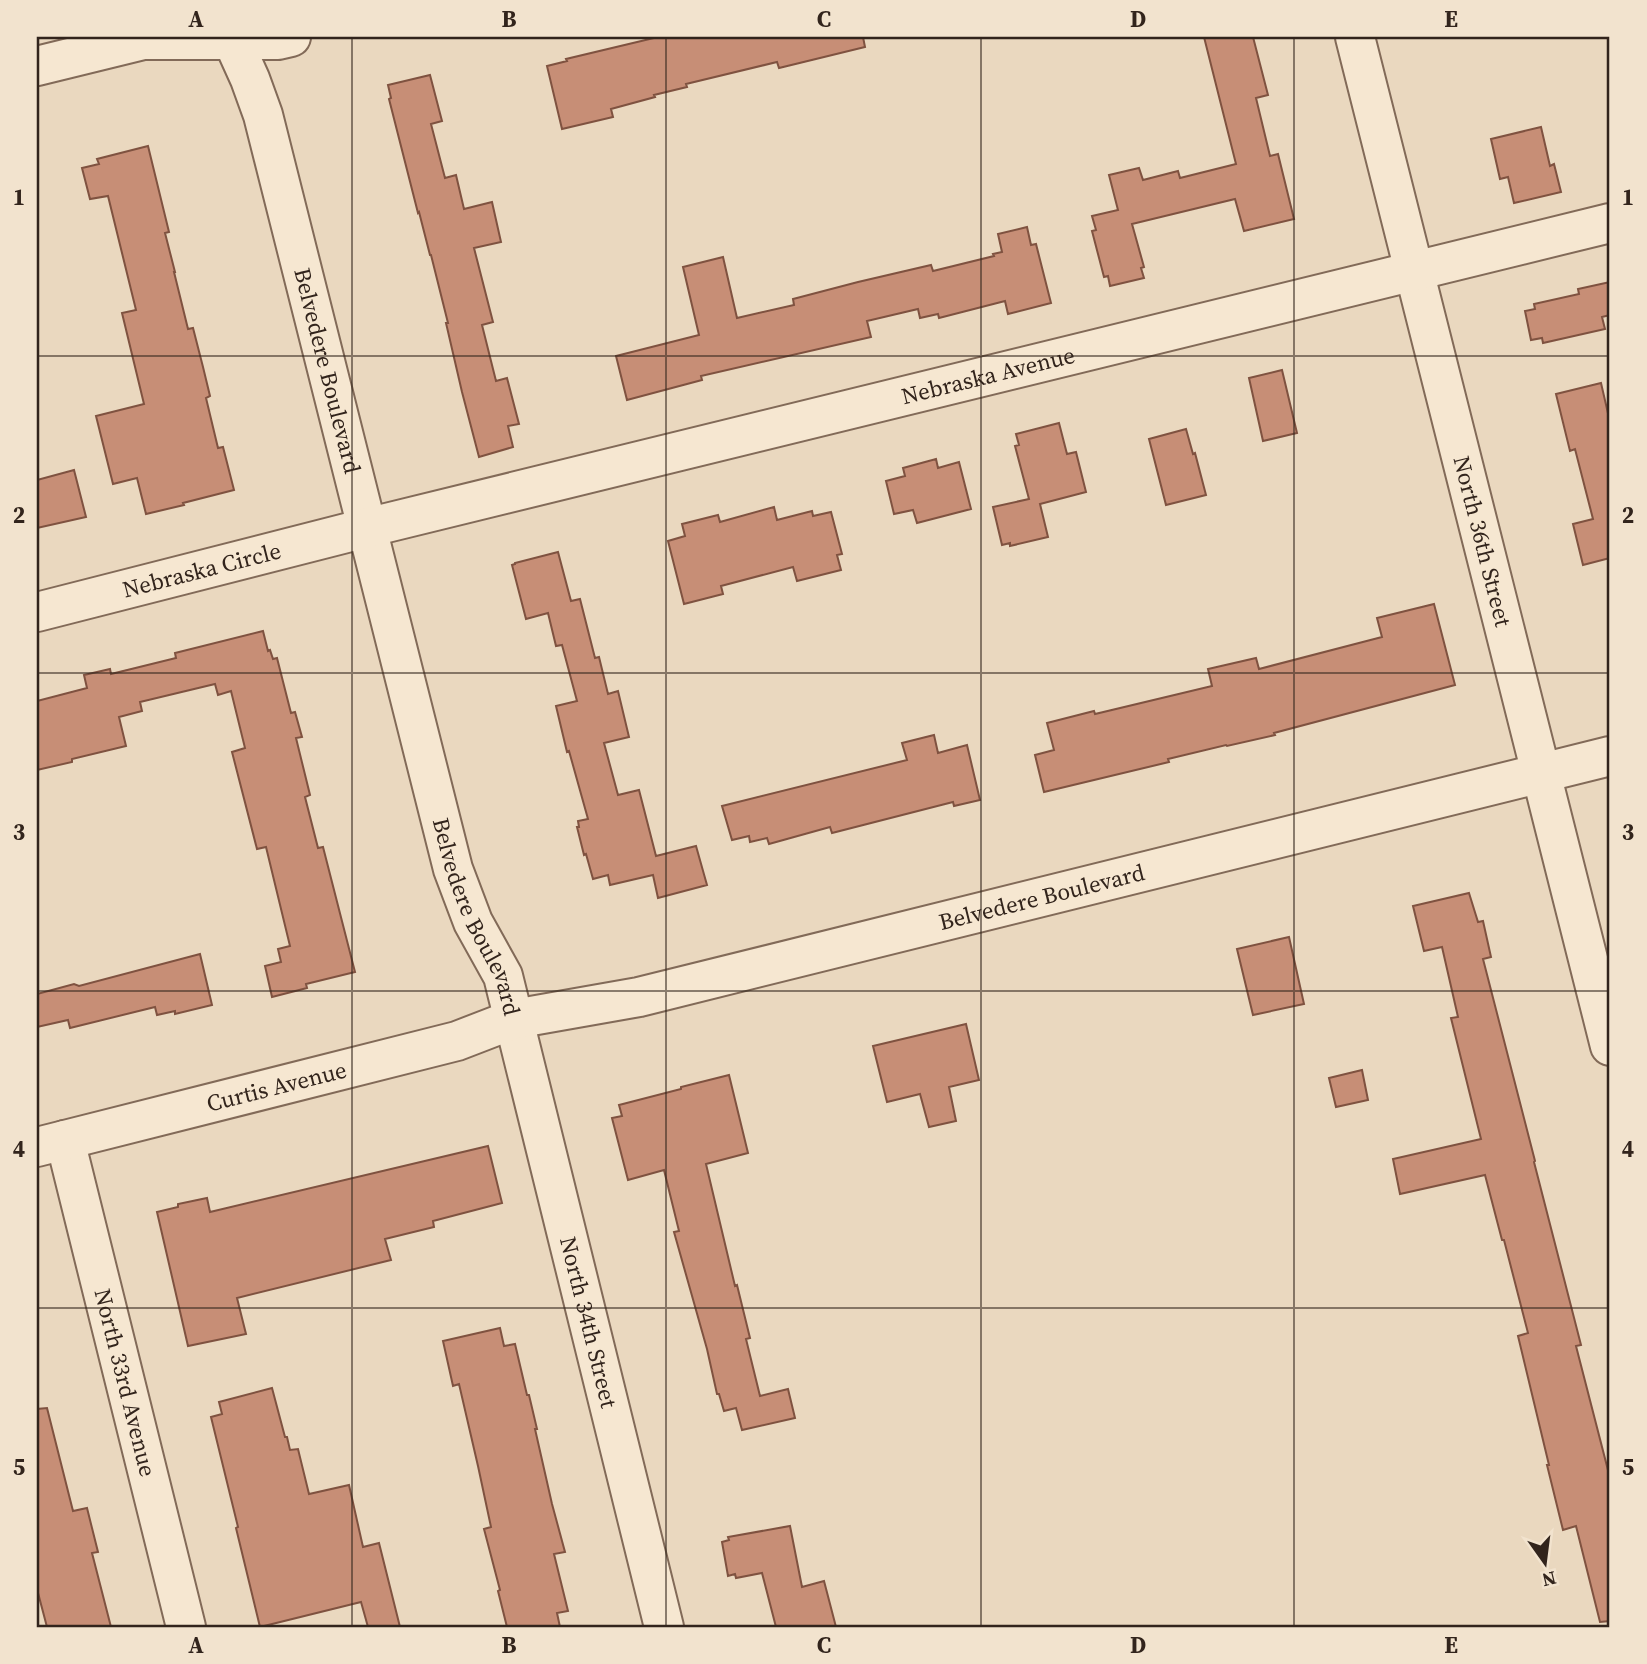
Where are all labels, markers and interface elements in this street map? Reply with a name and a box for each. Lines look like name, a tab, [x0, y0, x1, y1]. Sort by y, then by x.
text: A	[188, 3, 204, 35]
text: B	[502, 3, 517, 35]
text: C	[817, 3, 831, 35]
text: D	[1130, 3, 1146, 35]
text: E	[1444, 3, 1458, 35]
text: 1	[13, 181, 25, 213]
text: 1	[1622, 181, 1634, 213]
street label: Belvedere Boulevard	[286, 264, 369, 477]
street label: Nebraska Avenue	[898, 339, 1078, 412]
street label: North 36th Street	[1445, 452, 1520, 631]
text: 2	[13, 499, 25, 531]
text: 2	[1622, 499, 1634, 531]
street label: Nebraska Circle	[119, 534, 284, 606]
street label: Belvedere Boulevard	[425, 814, 528, 1019]
text: 3	[13, 816, 25, 848]
text: 3	[1622, 816, 1634, 848]
street label: Belvedere Boulevard	[935, 856, 1148, 938]
street label: Curtis Avenue	[203, 1054, 350, 1120]
text: 4	[13, 1133, 25, 1165]
text: 4	[1622, 1133, 1634, 1165]
street label: North 34th Street	[552, 1233, 625, 1412]
street label: North 33rd Avenue	[87, 1285, 164, 1480]
text: 5	[13, 1451, 25, 1483]
text: 5	[1622, 1451, 1634, 1483]
north arrow	[1510, 1528, 1580, 1598]
text: N	[1539, 1565, 1559, 1594]
text: A	[188, 1629, 204, 1661]
text: B	[502, 1629, 517, 1661]
text: C	[817, 1629, 831, 1661]
text: D	[1130, 1629, 1146, 1661]
text: E	[1444, 1629, 1458, 1661]

